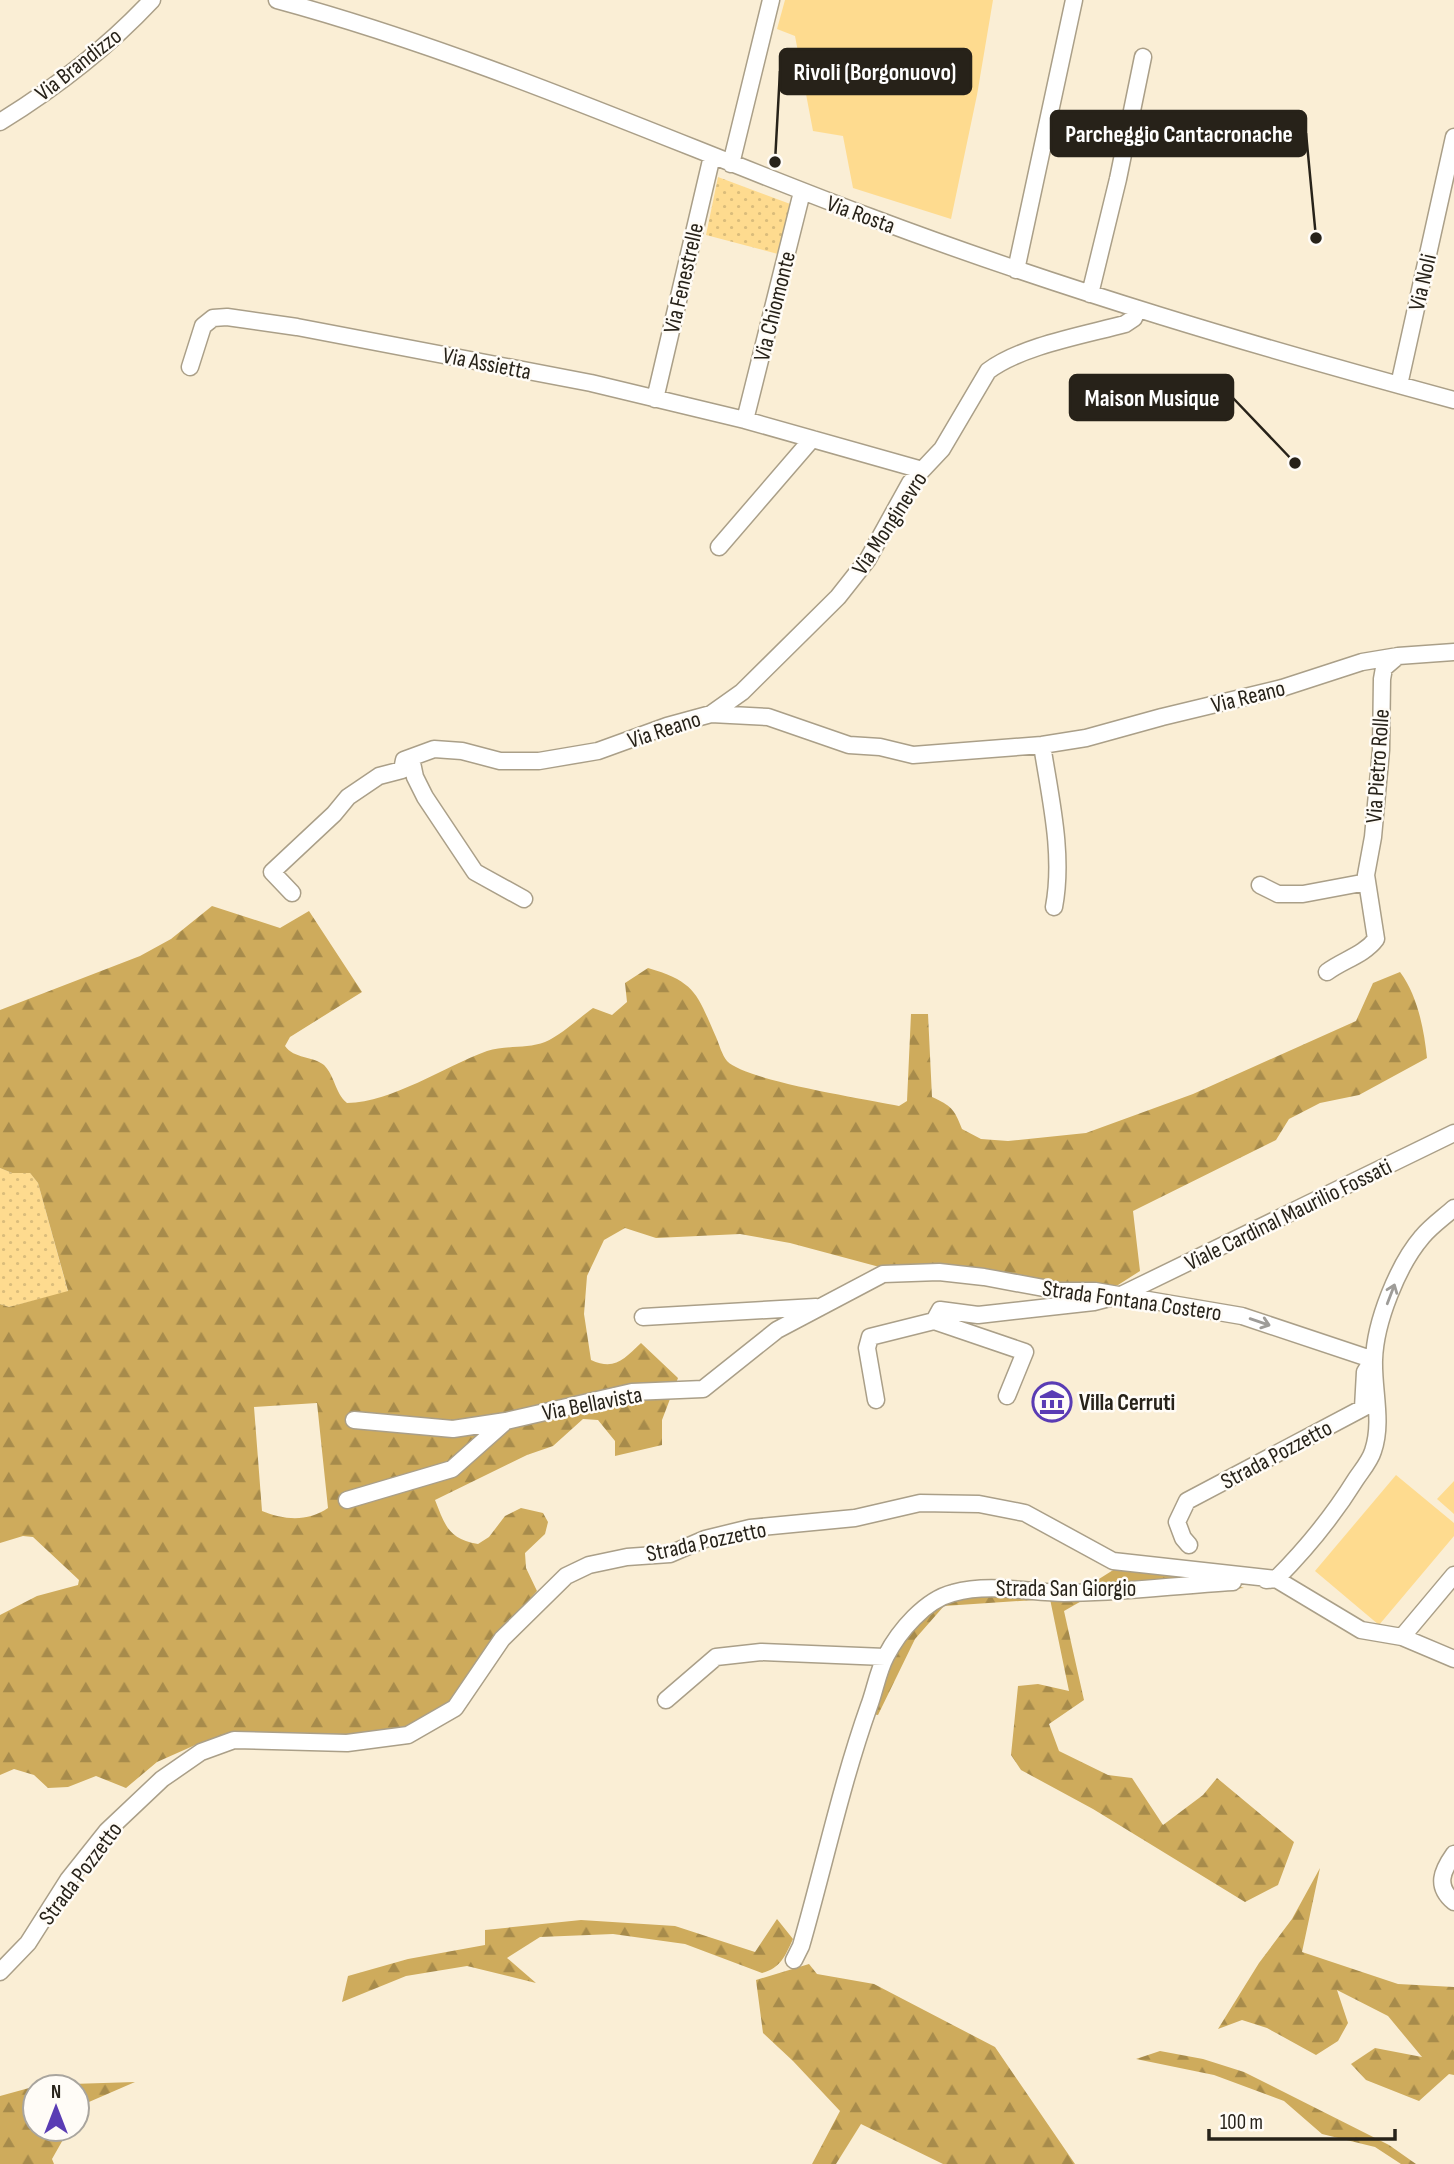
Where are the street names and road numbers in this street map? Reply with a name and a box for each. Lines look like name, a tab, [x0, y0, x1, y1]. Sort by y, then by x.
street label: Via Brandizzo	[30, 22, 127, 107]
street label: Via Rosta	[822, 190, 899, 240]
street label: Via Fenestrelle	[658, 220, 710, 336]
street label: Via Chiomonte	[748, 248, 802, 364]
street label: Via Noli	[1403, 251, 1443, 313]
street label: Via Assietta	[440, 342, 533, 386]
street label: Via Monginevro	[846, 467, 934, 580]
street label: Via Reano	[1208, 674, 1288, 720]
street label: Via Reano	[624, 705, 704, 755]
street label: Via Pietro Rolle	[1360, 708, 1396, 824]
street label: Viale Cardinal Maurilio Fossati	[1180, 1153, 1396, 1277]
street label: Strada Fontana Costero	[1040, 1275, 1223, 1327]
street label: Via Bellavista	[540, 1381, 644, 1427]
street label: Strada Pozzetto	[1216, 1414, 1337, 1496]
street label: Strada Pozzetto	[644, 1516, 769, 1568]
street label: Strada San Giorgio	[996, 1575, 1136, 1603]
street label: Strada Pozzetto	[33, 1817, 129, 1931]

